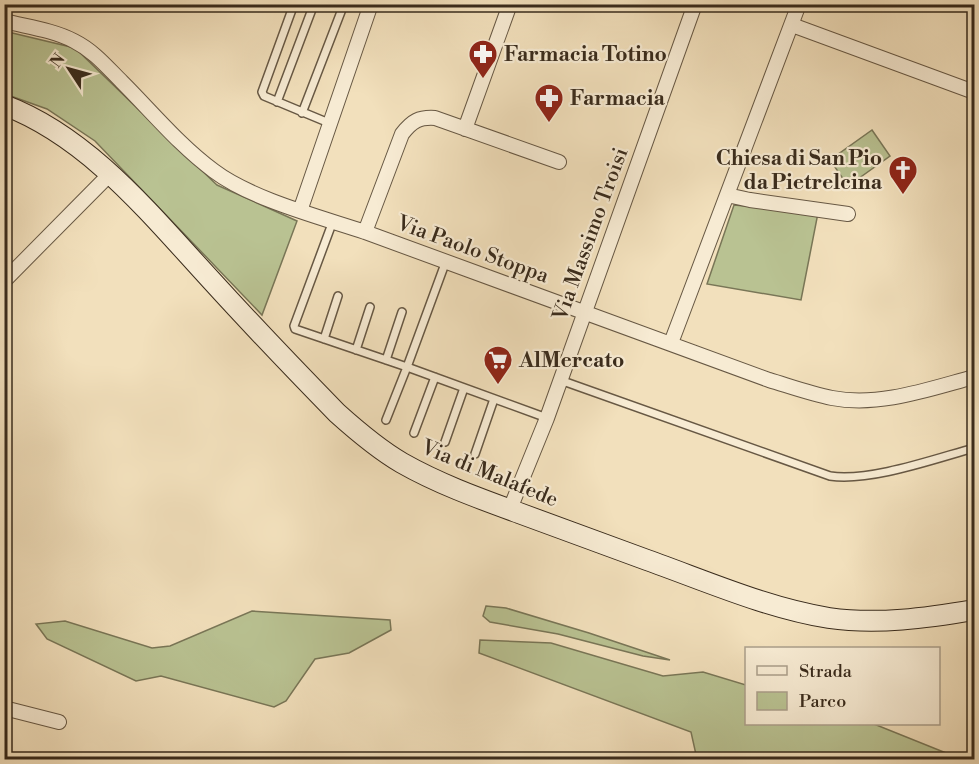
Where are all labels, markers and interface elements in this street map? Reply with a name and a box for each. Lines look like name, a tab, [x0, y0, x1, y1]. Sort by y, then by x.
pharmacy icon: Farmacia Totino	[467, 38, 499, 80]
north arrow	[39, 39, 99, 99]
place label: Farmacia Totino	[504, 42, 667, 68]
text: N	[46, 49, 70, 72]
pharmacy icon: Farmacia	[533, 82, 565, 124]
place label: Farmacia	[570, 86, 665, 112]
street label: Via Massimo Troisi	[547, 144, 634, 325]
place label: Chiesa di San Pio da Pietrelcina	[716, 146, 883, 196]
church icon: Chiesa di San Pio da Pietrelcina	[887, 154, 919, 196]
street label: Via Paolo Stoppa	[392, 210, 552, 290]
supermarket icon: AlMercato	[482, 344, 514, 386]
place label: AlMercato	[518, 348, 624, 374]
street label: Via di Malafede	[416, 434, 562, 513]
legend	[745, 647, 940, 725]
text: Strada	[799, 660, 853, 683]
text: Parco	[799, 690, 846, 713]

